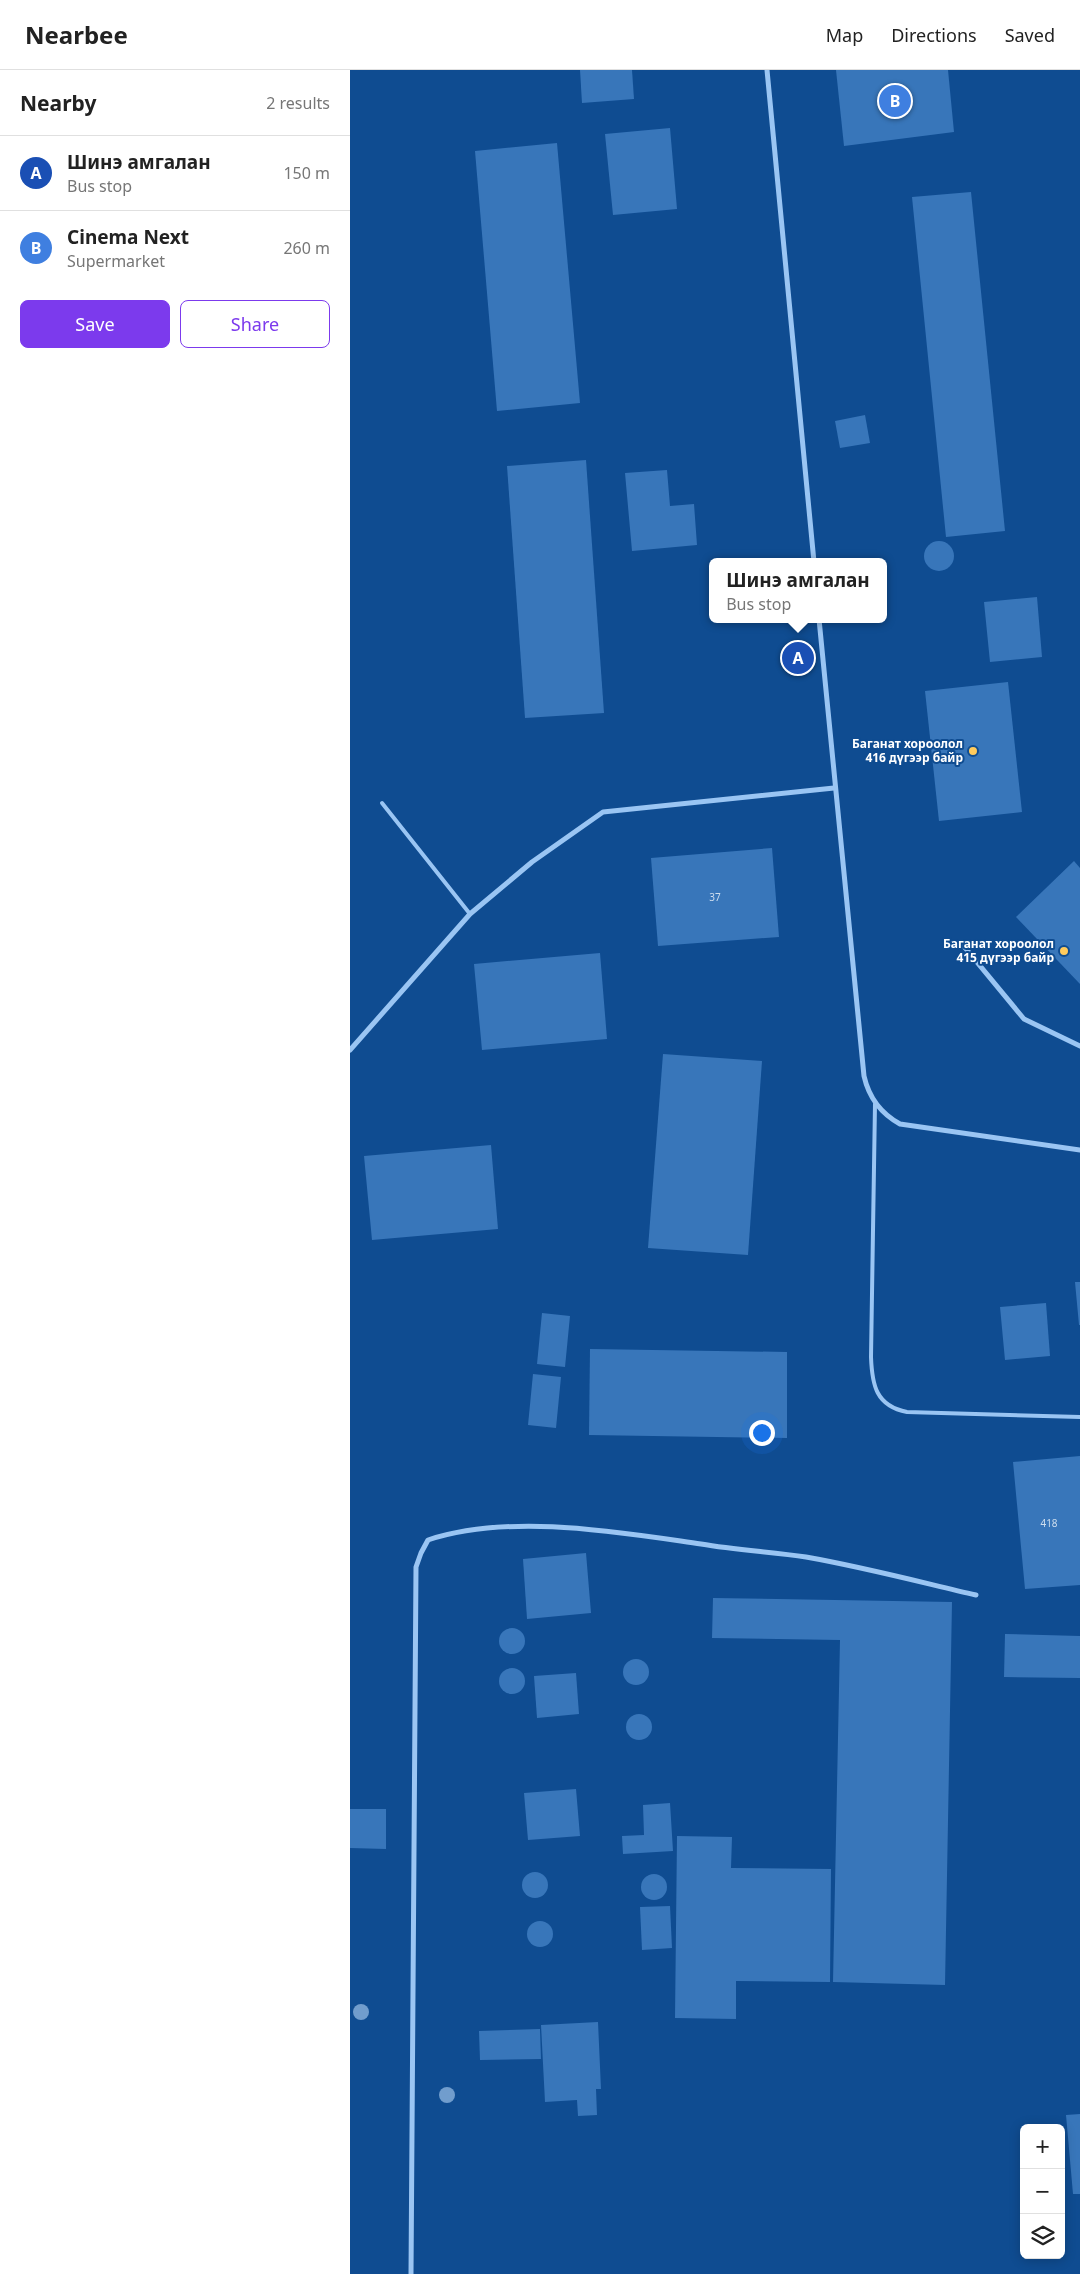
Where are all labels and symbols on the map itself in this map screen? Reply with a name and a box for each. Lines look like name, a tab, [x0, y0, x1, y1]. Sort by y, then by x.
pin: B	[879, 82, 911, 120]
pin: A	[782, 639, 814, 677]
place label: Баганат хороолол 416 дүгээр байр	[852, 735, 963, 766]
marker: Баганат хороолол 416 дүгээр байр	[967, 745, 979, 757]
house number: 37	[709, 890, 721, 904]
place label: Баганат хороолол 415 дүгээр байр	[943, 935, 1054, 966]
marker: Баганат хороолол 415 дүгээр байр	[1058, 945, 1070, 957]
your location	[749, 1420, 775, 1446]
house number: 418	[1040, 1516, 1058, 1530]

